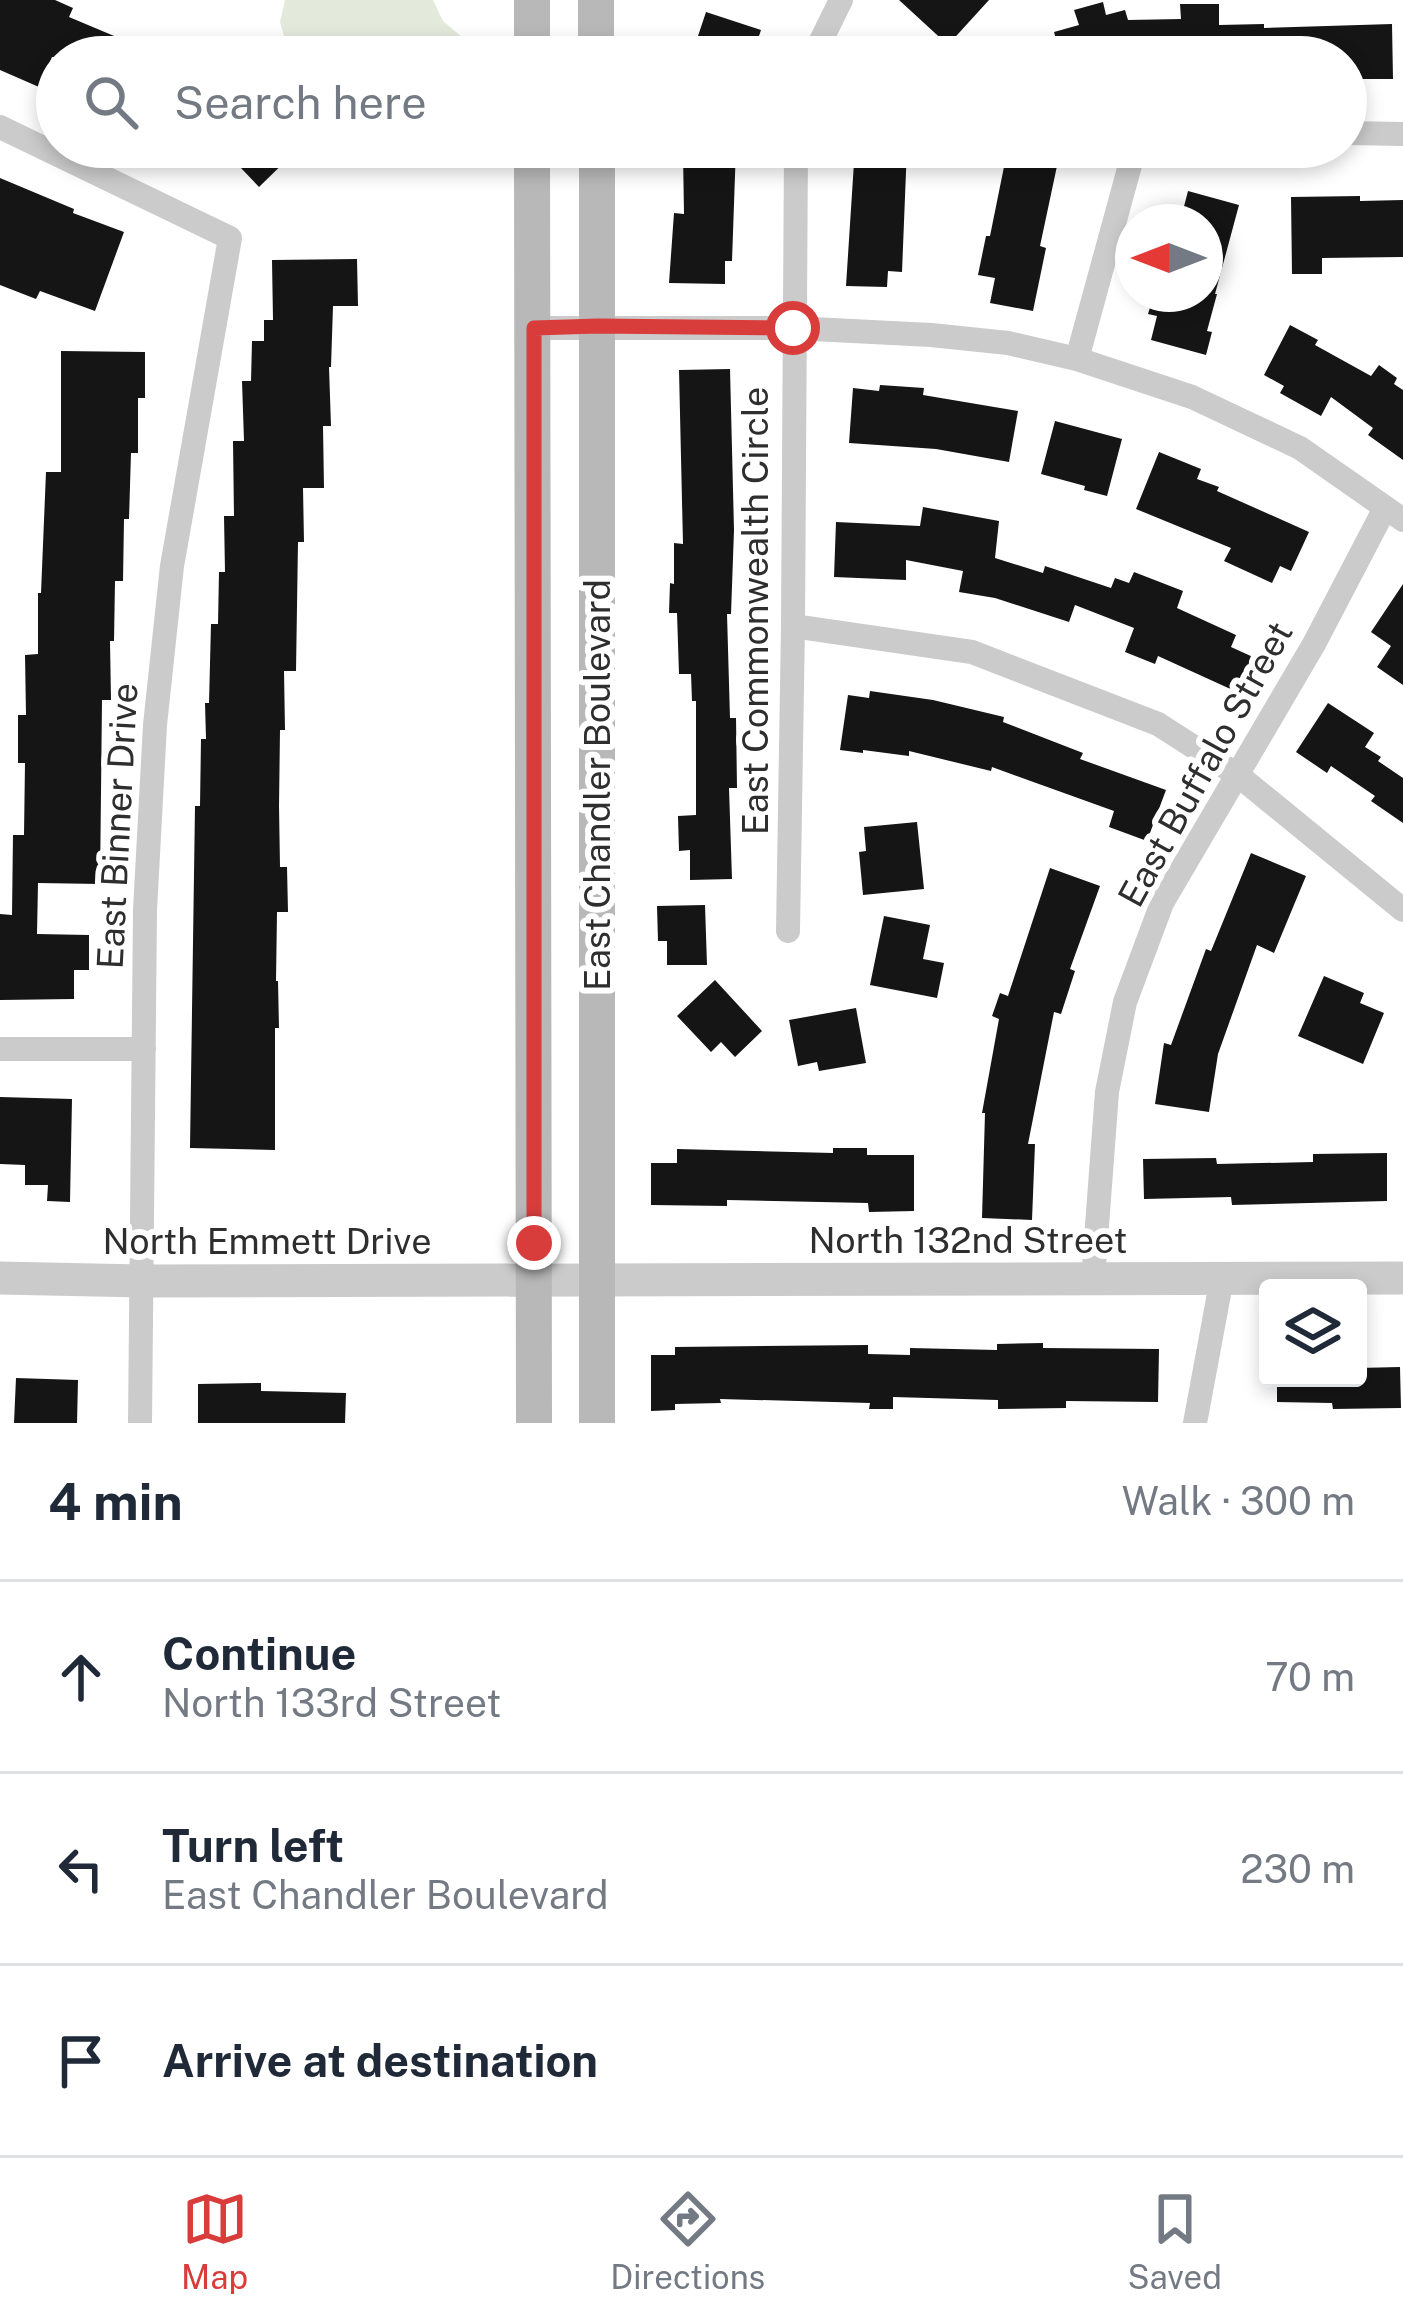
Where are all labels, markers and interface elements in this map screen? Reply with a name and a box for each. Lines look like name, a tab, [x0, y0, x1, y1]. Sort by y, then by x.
search box	[36, 36, 1367, 168]
icon: search	[78, 69, 144, 135]
text: Search here	[174, 76, 427, 129]
north arrow	[1115, 204, 1223, 312]
route start	[766, 301, 820, 355]
street label: East Commonwealth Circle	[734, 387, 776, 835]
street label: East Chandler Boulevard	[576, 579, 618, 991]
street label: East Buffalo Street	[1109, 614, 1301, 914]
street label: East Binner Drive	[89, 682, 145, 970]
route end	[507, 1216, 561, 1270]
street label: North 132nd Street	[808, 1219, 1128, 1261]
street label: North Emmett Drive	[102, 1220, 432, 1262]
map controls	[1259, 1279, 1367, 1387]
button: layers	[1259, 1279, 1367, 1387]
text: 4 min	[48, 1472, 183, 1531]
text: Walk · 300 m	[1122, 1478, 1355, 1524]
text: Continue	[162, 1627, 356, 1680]
icon: ahead	[48, 1644, 114, 1710]
text: 70 m	[1265, 1654, 1355, 1700]
text: North 133rd Street	[162, 1680, 501, 1726]
text: Turn left	[162, 1819, 344, 1872]
icon: left	[48, 1836, 114, 1902]
text: 230 m	[1240, 1846, 1355, 1892]
text: East Chandler Boulevard	[162, 1872, 608, 1918]
icon: arrive	[48, 2028, 114, 2094]
text: Arrive at destination	[162, 2034, 598, 2087]
tab: Map	[181, 2186, 248, 2296]
tab: Directions	[610, 2186, 765, 2296]
tab: Saved	[1128, 2186, 1222, 2296]

